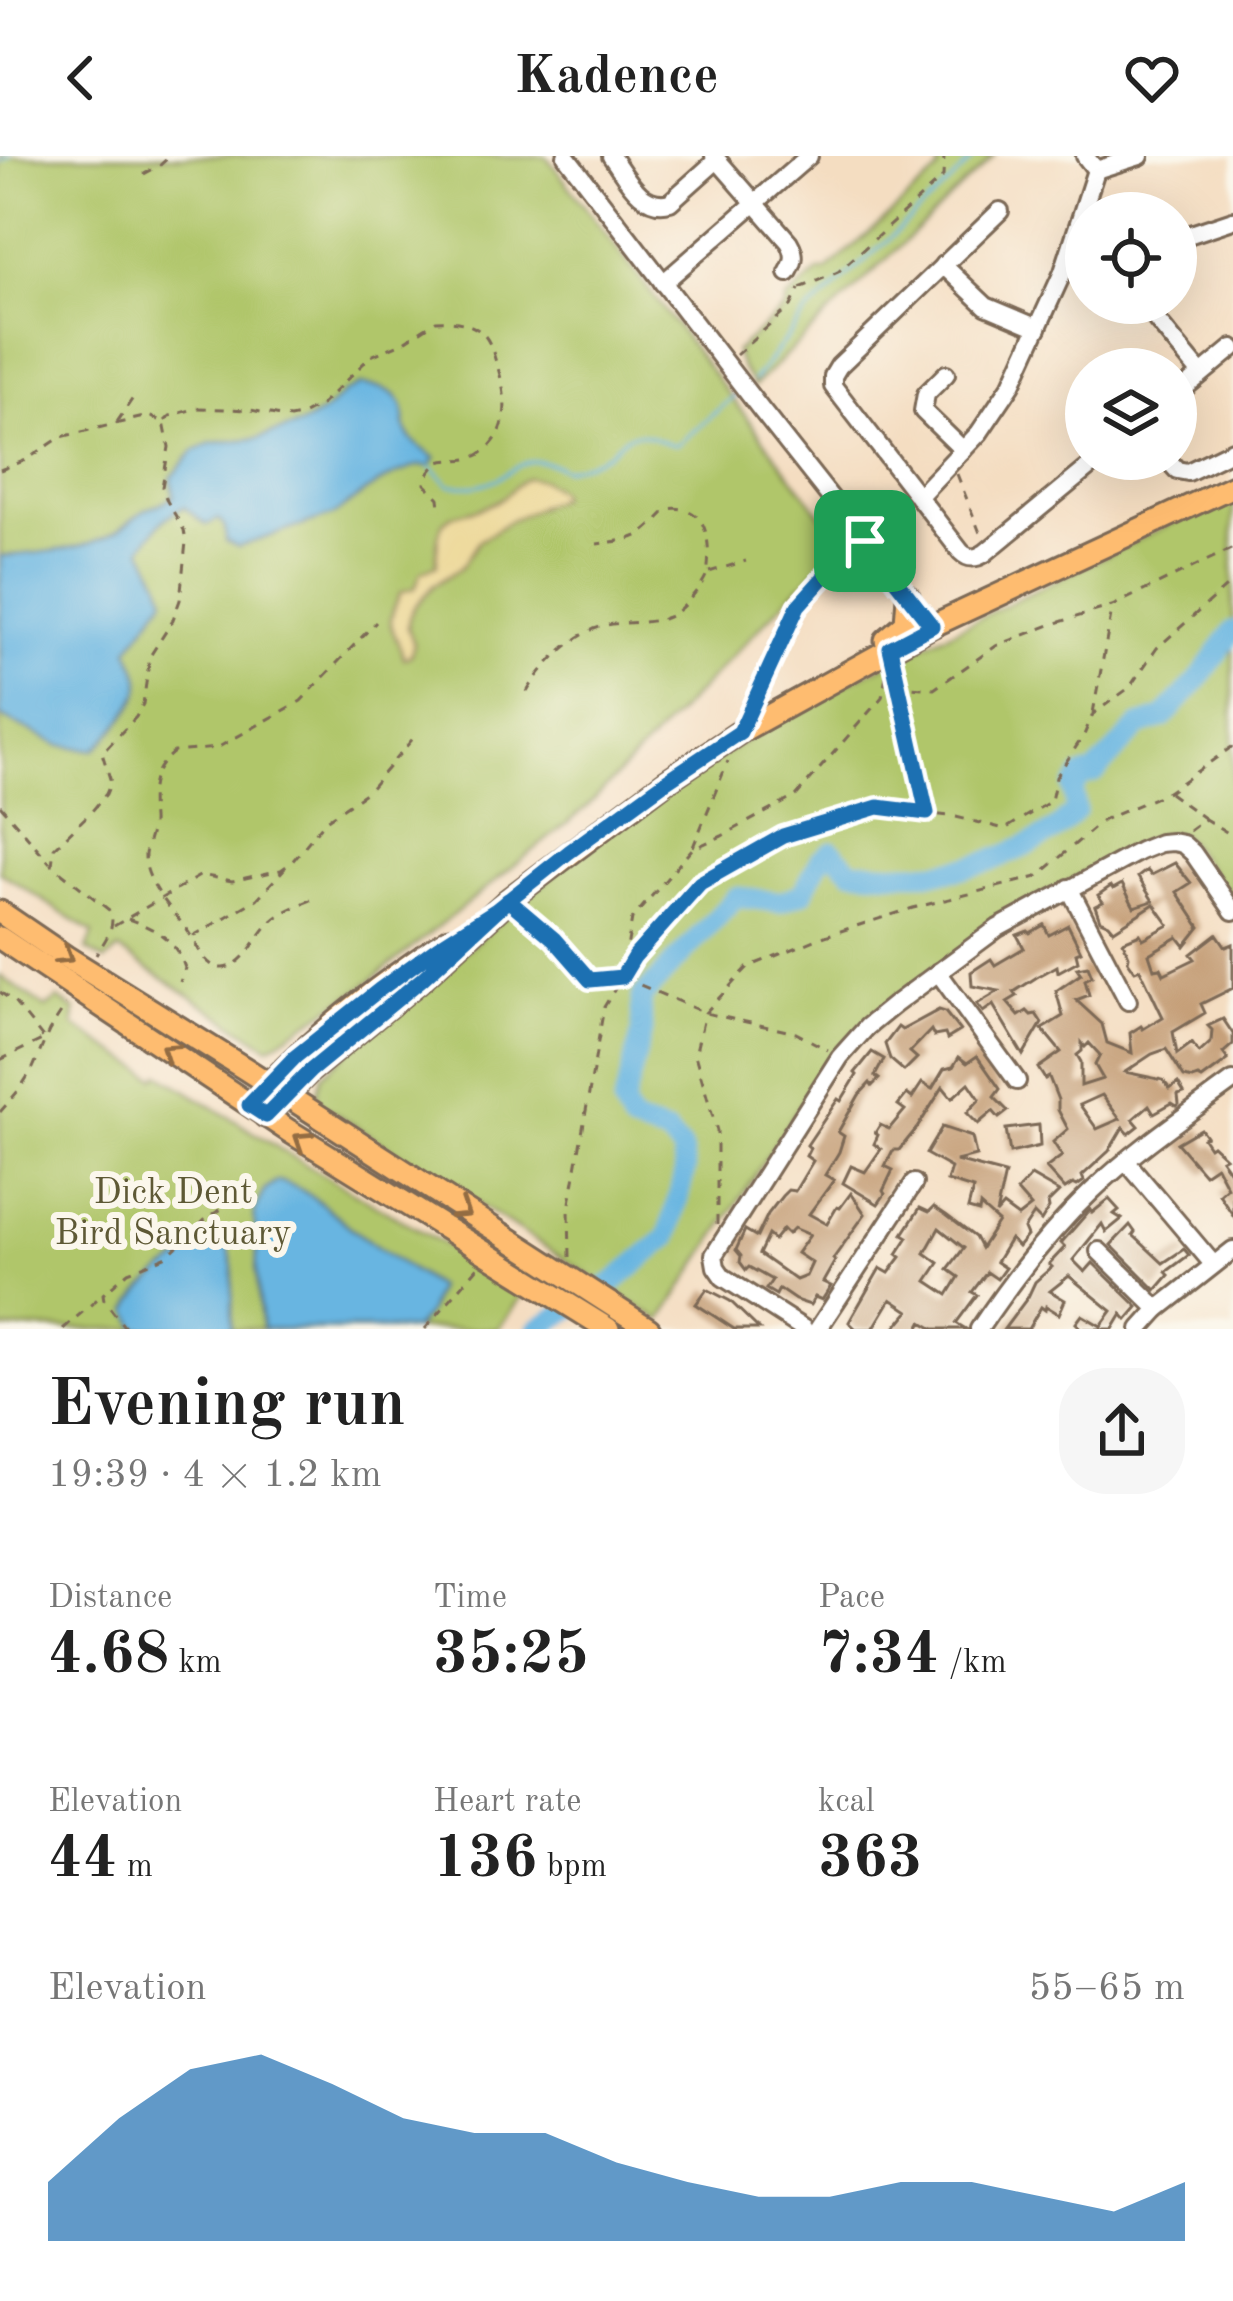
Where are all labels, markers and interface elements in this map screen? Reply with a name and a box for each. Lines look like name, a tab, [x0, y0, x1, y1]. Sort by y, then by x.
icon: back	[48, 45, 114, 111]
icon: heart	[1119, 45, 1185, 111]
text: Kadence	[514, 51, 719, 105]
map controls	[1065, 192, 1197, 480]
button: locate	[1065, 192, 1197, 324]
button: layers	[1065, 348, 1197, 480]
pin	[814, 490, 916, 592]
icon: arrive	[832, 508, 898, 574]
one-way arrow	[52, 942, 74, 964]
one-way arrow	[161, 1043, 183, 1065]
one-way arrow	[293, 1131, 315, 1154]
park label: Dick Dent Bird Sanctuary	[55, 1176, 291, 1253]
one-way arrow	[449, 1196, 471, 1218]
button: share	[1059, 1368, 1185, 1494]
text: Evening run	[48, 1374, 406, 1440]
text: 19:39 · 4 × 1.2 km	[48, 1456, 382, 1495]
text: Distance	[48, 1582, 172, 1615]
text: Time	[433, 1582, 507, 1615]
text: Pace	[818, 1582, 885, 1615]
text: 4.68	[48, 1626, 169, 1686]
text: 35:25	[433, 1626, 589, 1686]
text: 7:34	[818, 1626, 939, 1686]
text: km	[169, 1647, 222, 1680]
text: /km	[939, 1647, 1007, 1680]
text: Elevation	[48, 1786, 182, 1819]
text: Heart rate	[433, 1786, 581, 1819]
text: kcal	[818, 1786, 875, 1819]
text: 44	[48, 1830, 118, 1890]
text: 136	[433, 1830, 537, 1890]
text: 363	[818, 1830, 922, 1890]
text: m	[118, 1851, 153, 1884]
text: bpm	[537, 1851, 607, 1884]
text: Elevation	[48, 1969, 207, 2008]
text: 55–65 m	[1028, 1969, 1185, 2008]

